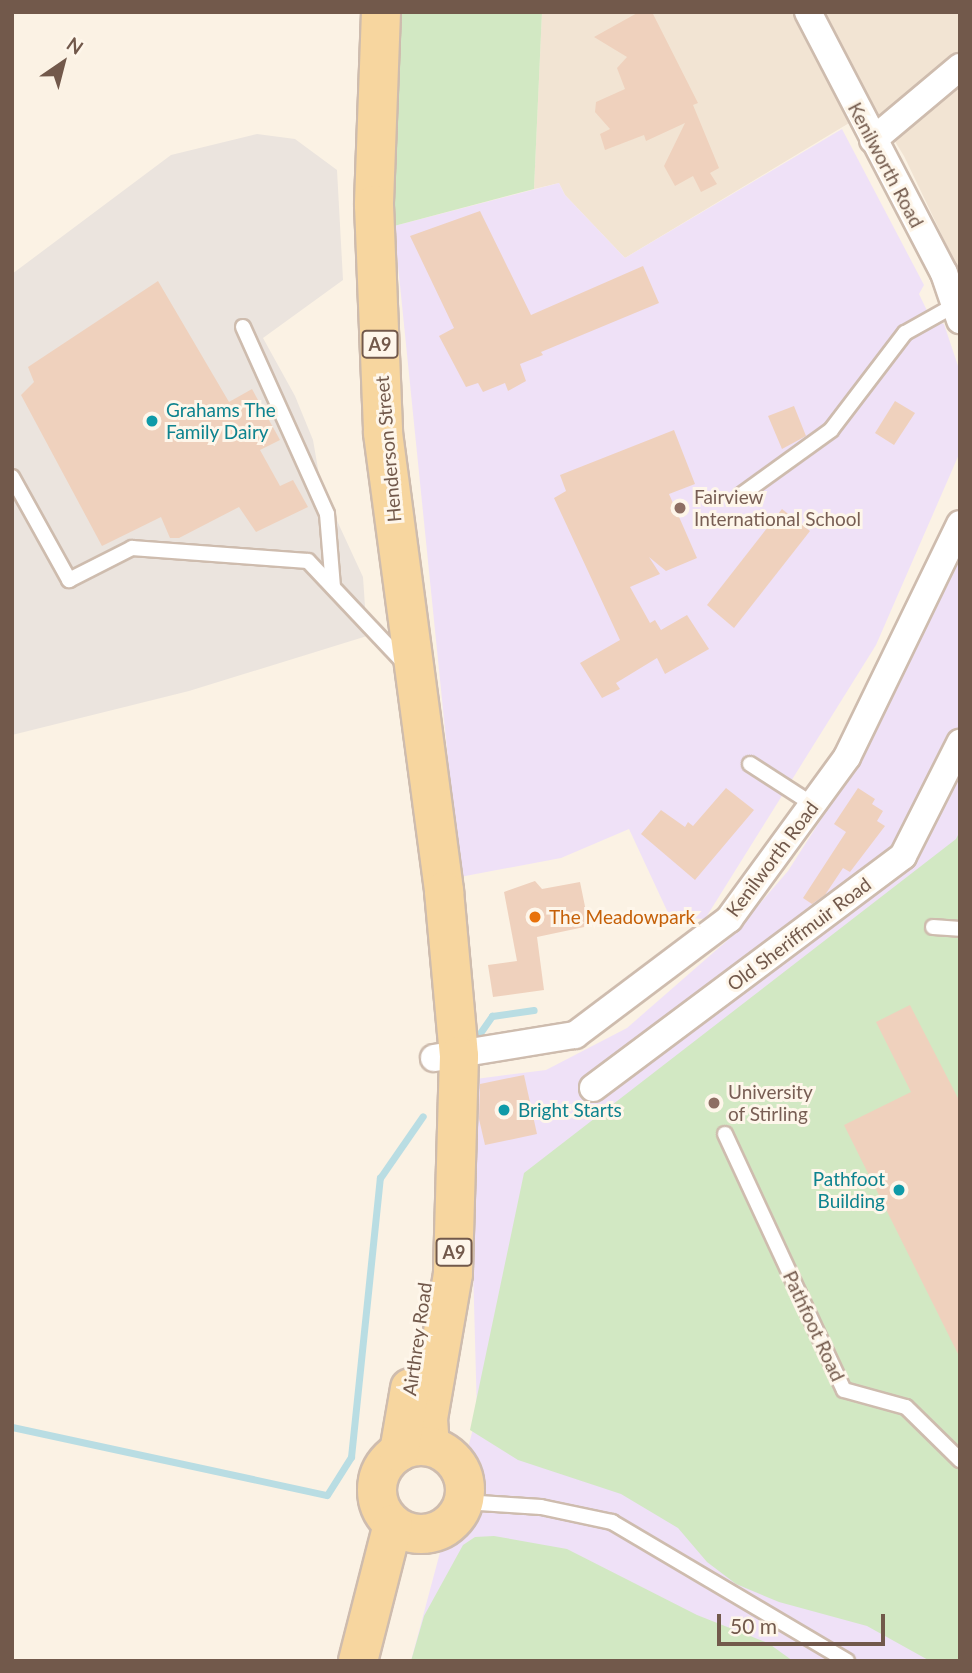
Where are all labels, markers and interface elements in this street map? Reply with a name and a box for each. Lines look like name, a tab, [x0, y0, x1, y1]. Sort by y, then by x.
north arrow	[28, 28, 98, 98]
text: N	[63, 32, 88, 59]
street label: Kenilworth Road	[843, 99, 929, 231]
road number: A9	[361, 330, 399, 358]
street label: Henderson Street	[370, 375, 406, 523]
place label: Grahams The Family Dairy	[166, 399, 276, 443]
marker: Grahams The Family Dairy	[144, 413, 160, 429]
place label: Fairview International School	[694, 486, 861, 530]
marker: Fairview International School	[672, 500, 688, 516]
street label: Kenilworth Road	[721, 797, 823, 921]
street label: Old Sheriffmuir Road	[722, 872, 876, 996]
place label: The Meadowpark	[549, 906, 695, 928]
marker: The Meadowpark	[527, 909, 543, 925]
place label: University of Stirling	[728, 1081, 813, 1125]
marker: University of Stirling	[706, 1095, 722, 1111]
place label: Bright Starts	[518, 1099, 622, 1121]
marker: Bright Starts	[496, 1102, 512, 1118]
place label: Pathfoot Building	[813, 1168, 885, 1212]
marker: Pathfoot Building	[891, 1182, 907, 1198]
road number: A9	[435, 1238, 473, 1266]
street label: Pathfoot Road	[778, 1267, 850, 1385]
street label: Airthrey Road	[398, 1281, 436, 1397]
scale bar	[720, 1600, 888, 1644]
text: 50 m	[730, 1613, 777, 1638]

